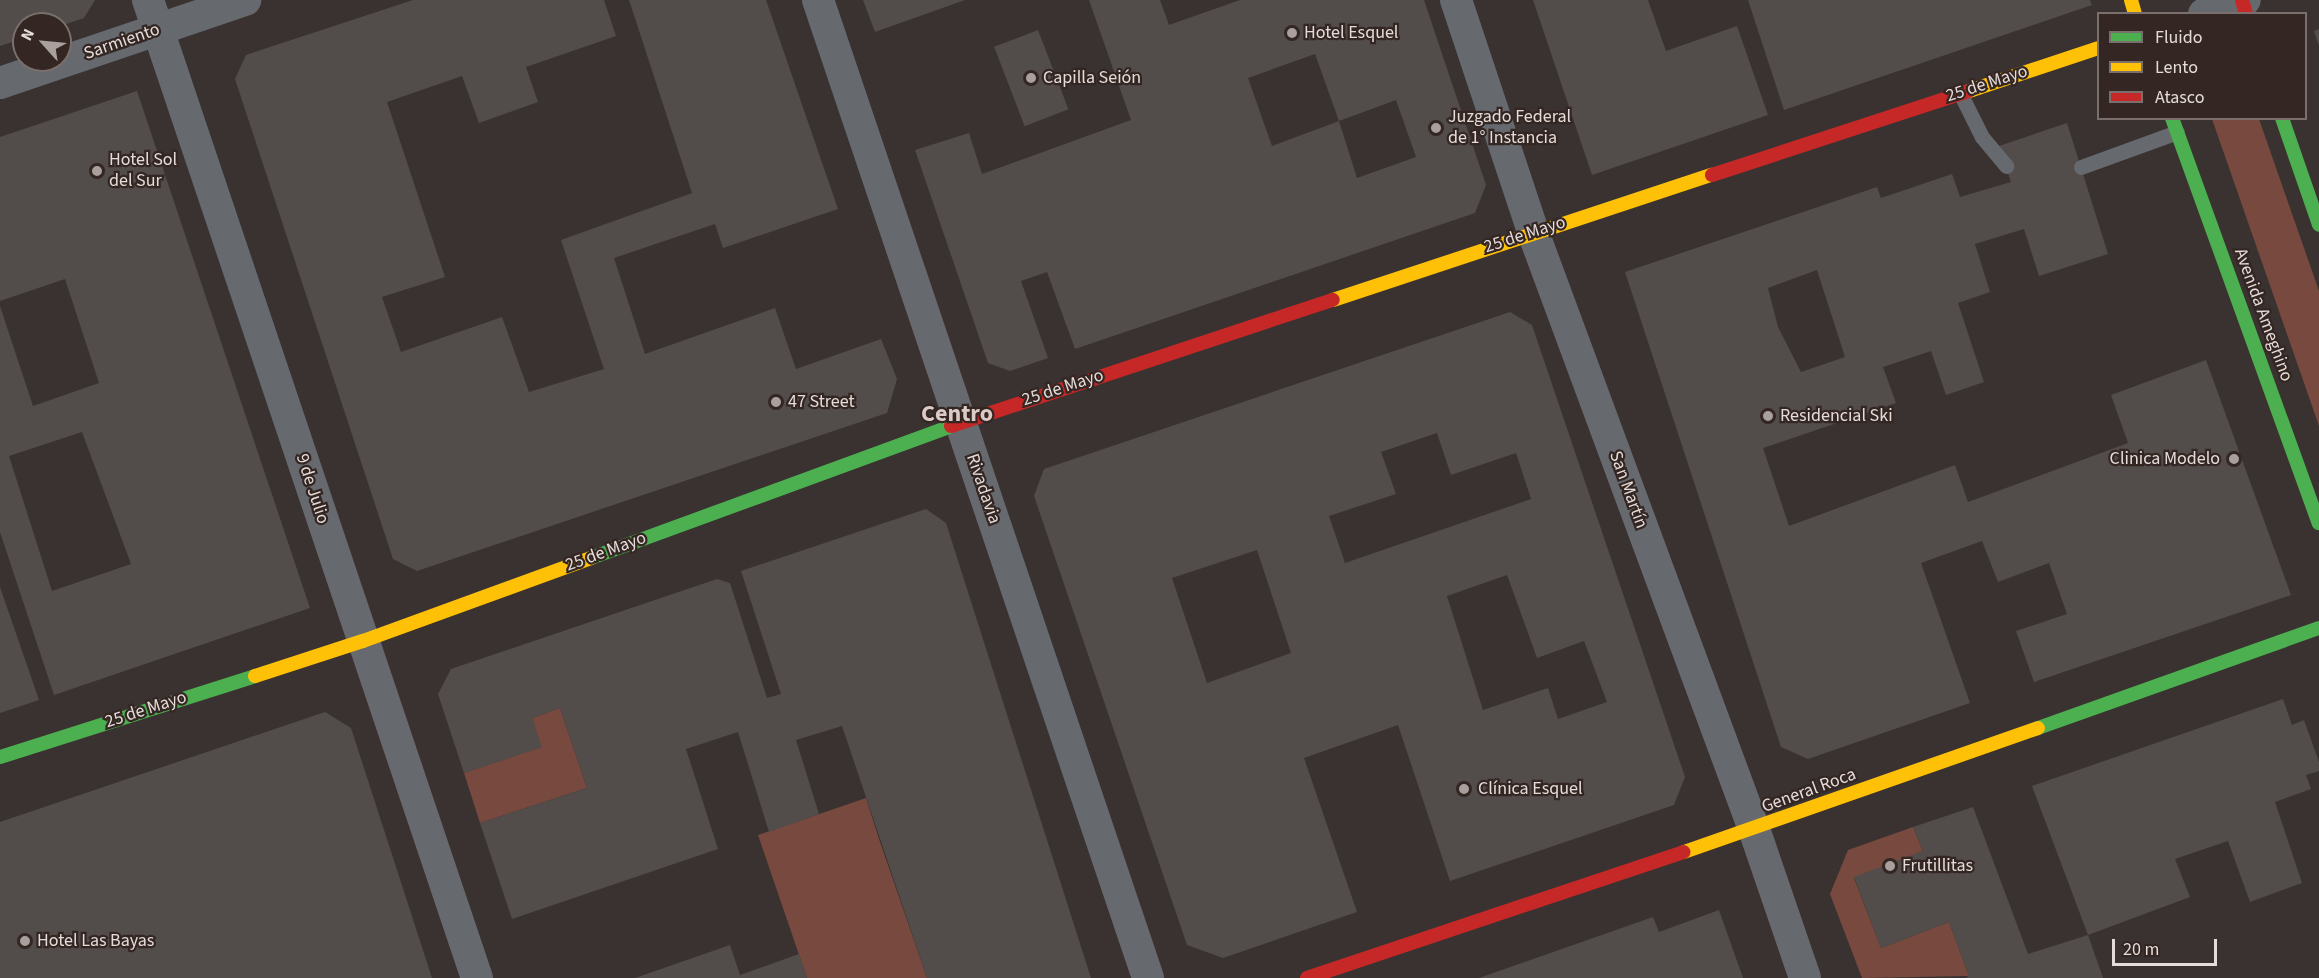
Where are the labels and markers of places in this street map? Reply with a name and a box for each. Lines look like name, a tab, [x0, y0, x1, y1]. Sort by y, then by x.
place label: Hotel Esquel	[1304, 22, 1398, 44]
marker: Hotel Esquel	[1285, 26, 1299, 40]
place label: Capilla Seión	[1043, 67, 1141, 89]
marker: Capilla Seión	[1024, 71, 1038, 85]
place label: Juzgado Federal de 1° Instancia	[1448, 107, 1571, 150]
marker: Juzgado Federal de 1° Instancia	[1429, 121, 1443, 135]
place label: Hotel Sol del Sur	[109, 150, 177, 192]
marker: Hotel Sol del Sur	[90, 164, 104, 178]
place label: 47 Street	[788, 391, 855, 413]
marker: 47 Street	[769, 395, 783, 409]
place label: Residencial Ski	[1780, 405, 1893, 427]
marker: Residencial Ski	[1761, 409, 1775, 423]
place label: Clinica Modelo	[2110, 448, 2220, 470]
marker: Clinica Modelo	[2225, 450, 2243, 468]
place label: Clínica Esquel	[1478, 778, 1583, 800]
marker: Clínica Esquel	[1455, 780, 1473, 798]
place label: Frutillitas	[1902, 855, 1973, 877]
marker: Frutillitas	[1883, 859, 1897, 873]
place label: Hotel Las Bayas	[37, 930, 154, 952]
marker: Hotel Las Bayas	[18, 934, 32, 948]

